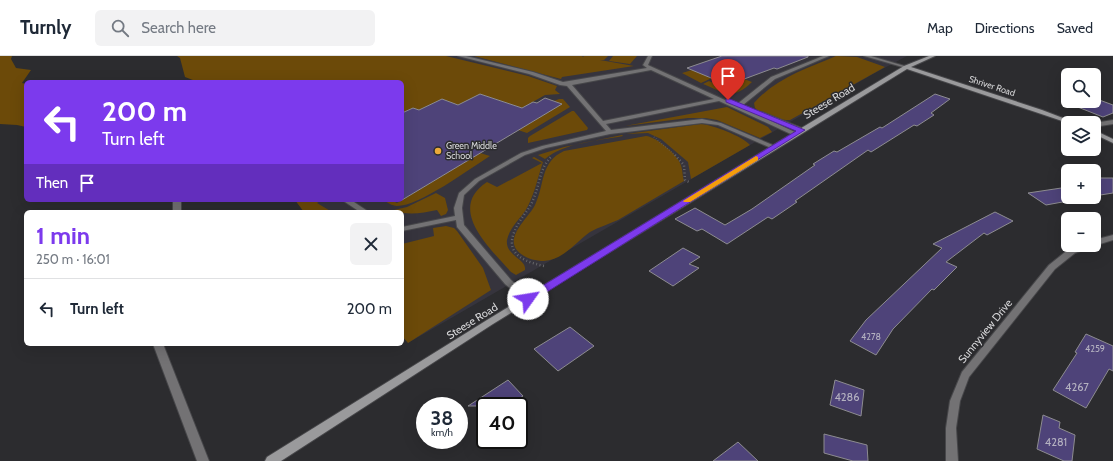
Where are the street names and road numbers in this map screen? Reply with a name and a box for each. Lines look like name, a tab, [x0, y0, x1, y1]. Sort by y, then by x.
street label: Shriver Road	[968, 73, 1017, 98]
street label: Steese Road	[801, 80, 857, 122]
street label: Sunnyview Drive	[955, 296, 1015, 366]
street label: Steese Road	[444, 300, 500, 342]

